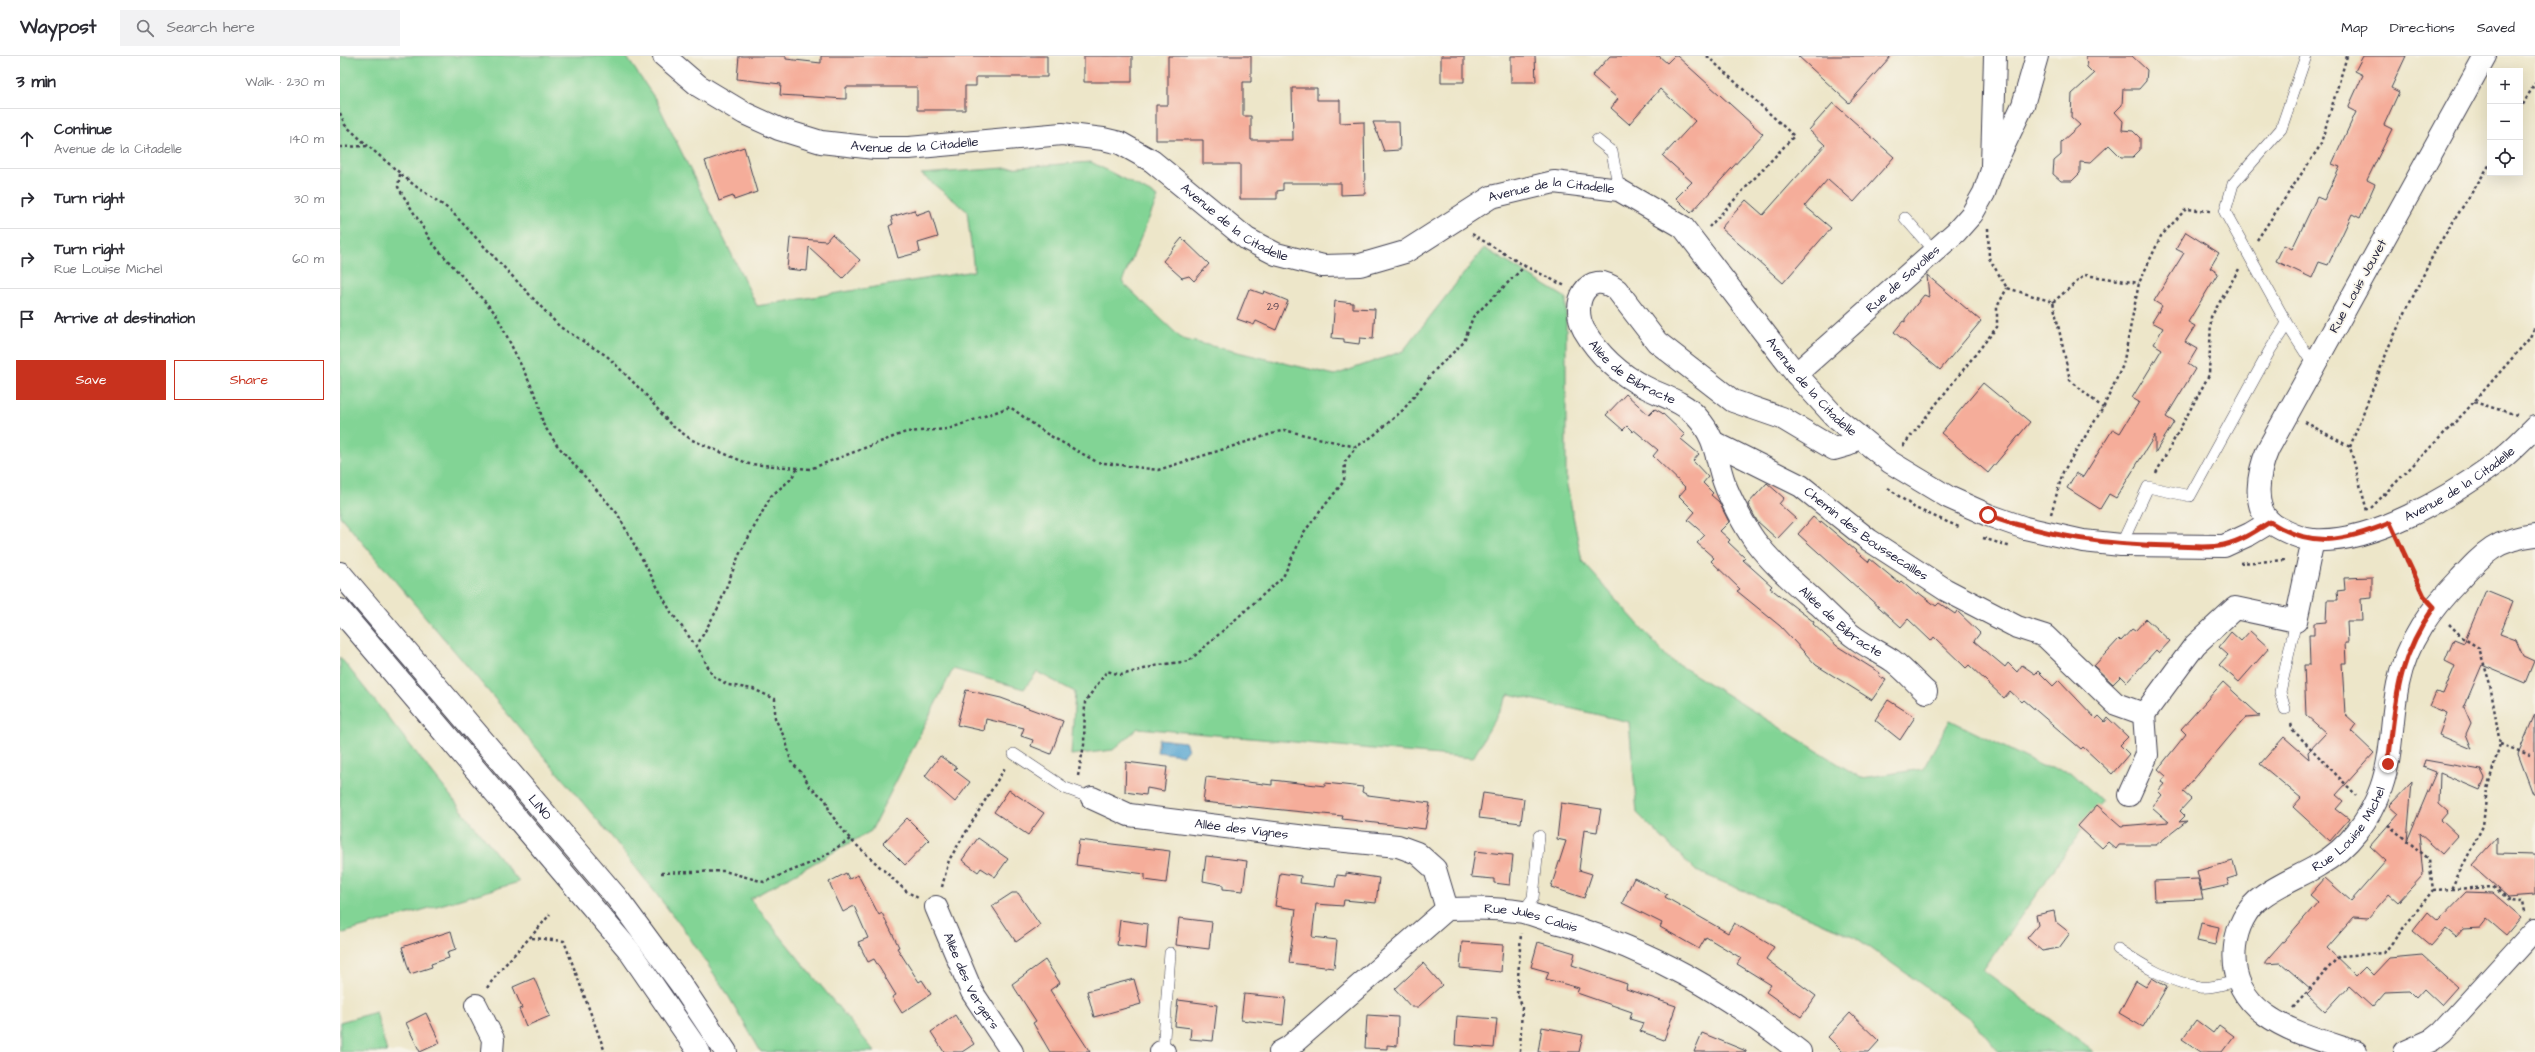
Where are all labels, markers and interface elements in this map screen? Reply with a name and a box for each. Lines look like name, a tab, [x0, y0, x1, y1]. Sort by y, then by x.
search box	[120, 10, 400, 46]
text: Waypost	[20, 14, 96, 41]
icon: search	[134, 17, 156, 39]
text: Search here	[166, 17, 255, 38]
text: Map	[2341, 18, 2368, 38]
text: Directions	[2390, 18, 2455, 38]
text: Saved	[2477, 18, 2515, 38]
map controls	[2487, 68, 2523, 176]
button: +	[2487, 68, 2523, 104]
text: 3 min	[16, 70, 56, 94]
text: Walk · 230 m	[245, 73, 324, 91]
button: −	[2487, 104, 2523, 140]
text: Continue	[54, 119, 112, 140]
icon: ahead	[16, 128, 38, 150]
text: 140 m	[290, 130, 324, 148]
street label: Avenue de la Citadelle	[850, 133, 979, 157]
text: Avenue de la Citadelle	[54, 140, 182, 158]
button: locate	[2487, 140, 2523, 176]
street label: Avenue de la Citadelle	[1486, 173, 1616, 206]
street label: Avenue de la Citadelle	[1177, 179, 1290, 266]
icon: right	[16, 188, 38, 210]
text: Turn right	[54, 188, 125, 209]
text: 30 m	[294, 190, 324, 208]
street label: Rue Louis Jouvet	[2325, 235, 2392, 336]
text: Turn right	[54, 239, 125, 260]
street label: Rue de Savolles	[1862, 241, 1944, 317]
icon: right	[16, 248, 38, 270]
text: 60 m	[292, 250, 324, 268]
text: Rue Louise Michel	[54, 260, 162, 278]
house number: 29	[1267, 299, 1279, 314]
icon: arrive	[16, 308, 38, 330]
text: Arrive at destination	[54, 308, 195, 329]
street label: Avenue de la Citadelle	[1762, 333, 1861, 441]
street label: Allée de Bibracte	[1584, 336, 1679, 409]
button: Save	[16, 360, 166, 400]
button: Share	[174, 360, 324, 400]
street label: Avenue de la Citadelle	[2401, 442, 2519, 526]
street label: Chemin des Boussecailles	[1800, 483, 1932, 585]
route start	[1979, 506, 1997, 524]
street label: Allée de Bibracte	[1795, 582, 1886, 662]
route end	[2379, 755, 2397, 773]
street label: Rue Louise Michel	[2309, 784, 2390, 876]
street label: LINO	[524, 791, 556, 824]
street label: Allée des Vignes	[1194, 814, 1290, 844]
street label: Rue Jules Calais	[1484, 900, 1580, 937]
street label: Allée des Vergers	[939, 930, 1004, 1033]

